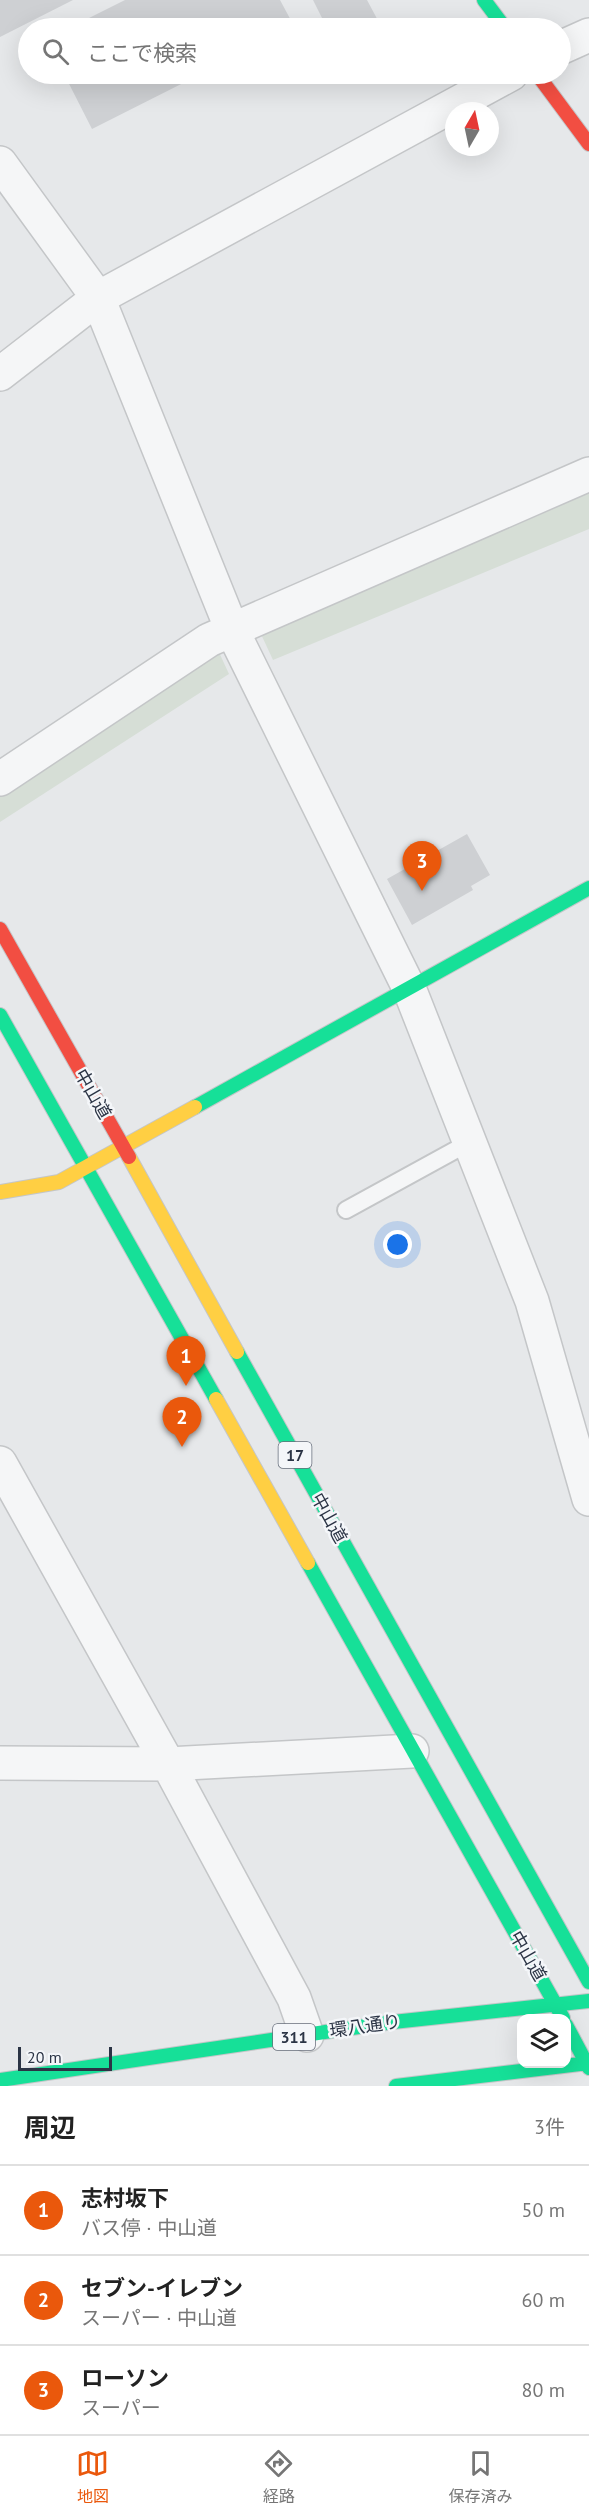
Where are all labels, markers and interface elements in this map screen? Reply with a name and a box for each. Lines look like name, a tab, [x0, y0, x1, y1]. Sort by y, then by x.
search box	[18, 18, 571, 84]
icon: search	[39, 35, 72, 68]
text: ここで検索	[87, 39, 197, 67]
north arrow	[445, 102, 499, 156]
pin: 3	[402, 842, 442, 891]
street label: 中山道	[70, 1065, 117, 1123]
your location	[383, 1230, 412, 1259]
pin: 1	[166, 1336, 206, 1386]
pin: 2	[162, 1398, 201, 1447]
road number: 17	[278, 1442, 312, 1468]
street label: 中山道	[306, 1489, 353, 1547]
street label: 中山道	[505, 1927, 552, 1985]
street label: 環八通り	[328, 2009, 402, 2042]
map controls	[517, 2014, 571, 2068]
button: layers	[517, 2014, 571, 2068]
road number: 311	[273, 2024, 315, 2050]
scale bar	[18, 2044, 112, 2072]
text: 20 m	[27, 2047, 62, 2067]
text: 周辺	[24, 2111, 76, 2144]
text: 3件	[534, 2114, 565, 2140]
text: 志村坂下	[81, 2184, 169, 2212]
text: 1	[38, 2197, 49, 2223]
text: 50 m	[522, 2197, 565, 2223]
text: バス停 · 中山道	[81, 2215, 217, 2241]
text: セブン-イレブン	[81, 2274, 243, 2302]
text: 2	[38, 2287, 49, 2313]
text: 60 m	[522, 2287, 565, 2313]
text: スーパー · 中山道	[81, 2305, 237, 2331]
text: ローソン	[81, 2364, 169, 2392]
text: 3	[38, 2377, 49, 2403]
text: 80 m	[522, 2377, 565, 2403]
text: スーパー	[81, 2395, 161, 2421]
tab: 地図	[76, 2447, 109, 2507]
tab: 経路	[262, 2447, 295, 2507]
tab: 保存済み	[448, 2447, 512, 2507]

